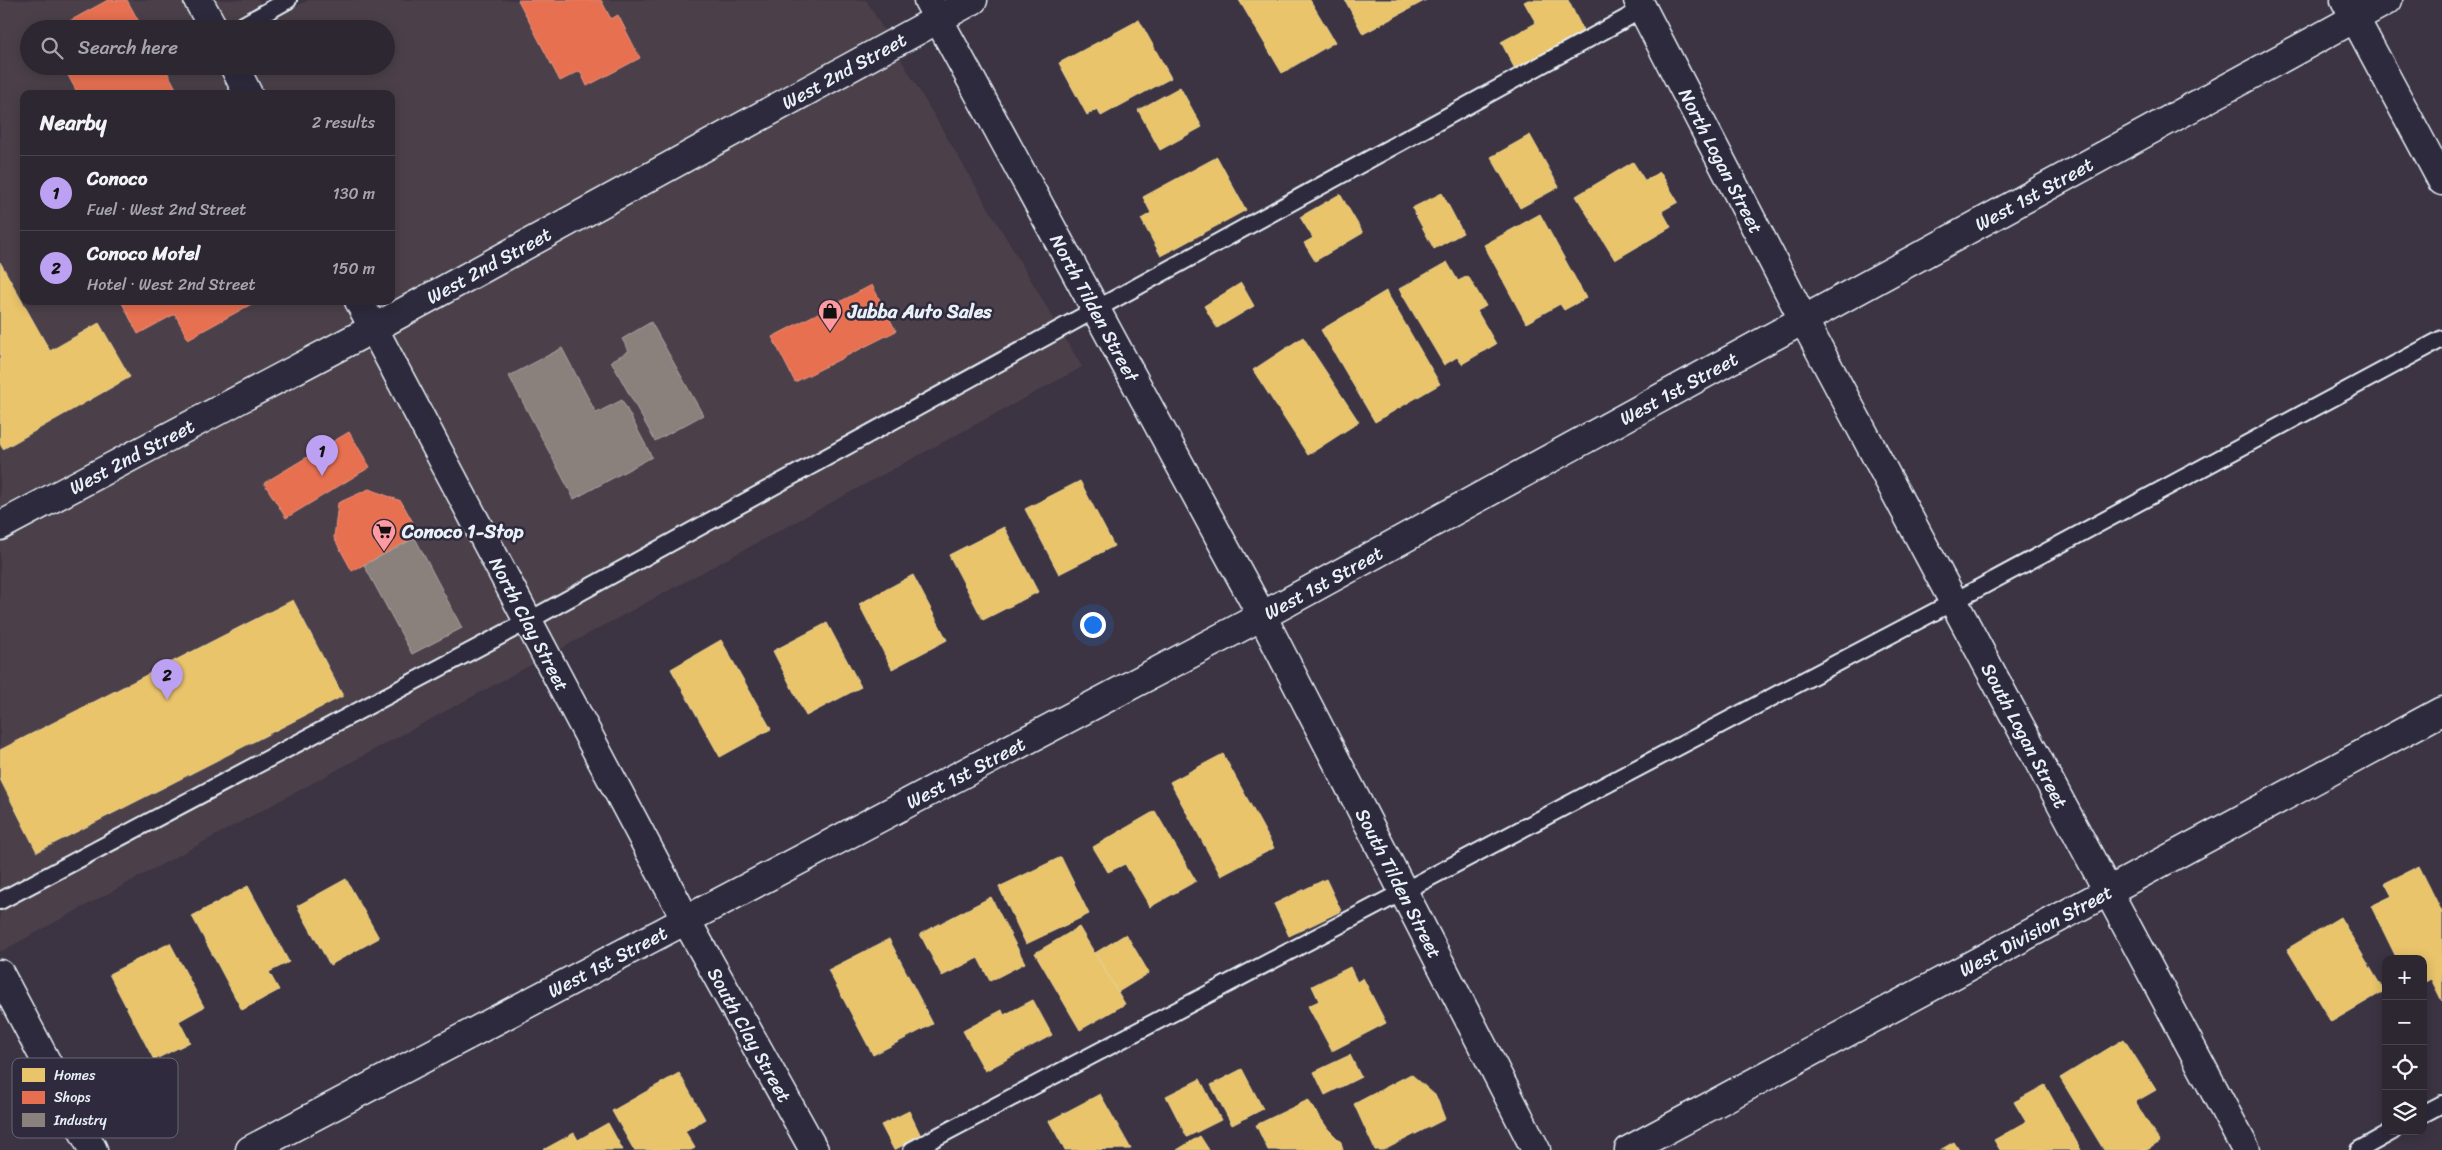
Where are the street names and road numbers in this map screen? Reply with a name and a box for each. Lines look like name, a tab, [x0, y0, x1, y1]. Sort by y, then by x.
street label: West 2nd Street	[775, 23, 913, 118]
street label: North Logan Street	[1670, 82, 1773, 239]
street label: West 1st Street	[1968, 148, 2099, 240]
street label: West 2nd Street	[420, 217, 557, 313]
street label: North Tilden Street	[1041, 228, 1149, 389]
street label: West 1st Street	[1613, 342, 1744, 434]
street label: West 2nd Street	[63, 409, 201, 503]
street label: West 1st Street	[1258, 536, 1389, 629]
street label: North Clay Street	[480, 550, 579, 697]
street label: South Logan Street	[1972, 657, 2077, 814]
street label: West 1st Street	[900, 727, 1031, 818]
street label: South Tilden Street	[1347, 802, 1452, 964]
street label: West Division Street	[1953, 875, 2118, 986]
street label: West 1st Street	[541, 916, 673, 1007]
street label: South Clay Street	[699, 960, 801, 1108]

